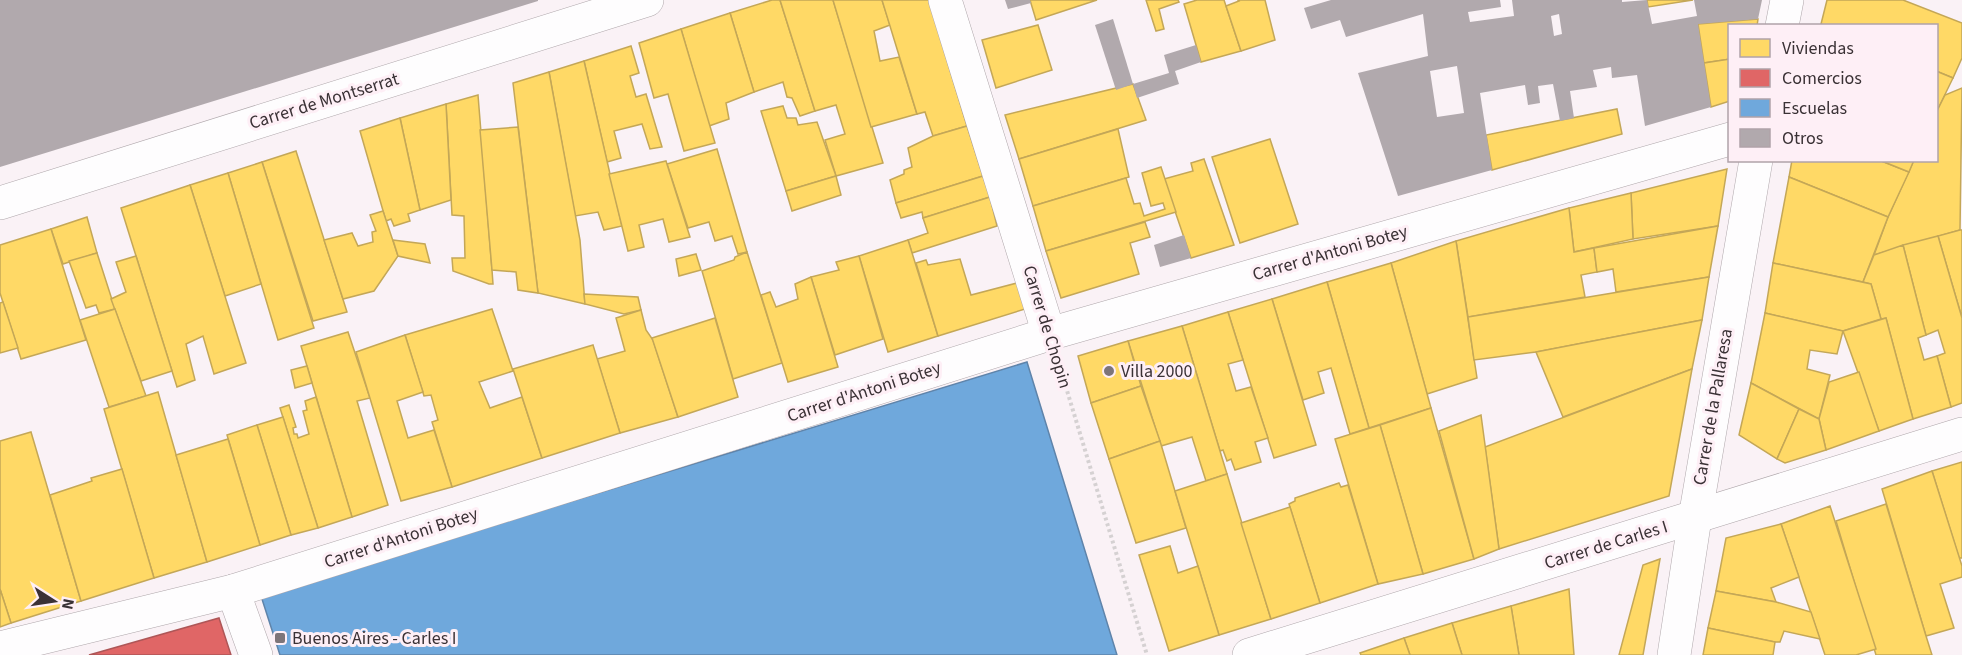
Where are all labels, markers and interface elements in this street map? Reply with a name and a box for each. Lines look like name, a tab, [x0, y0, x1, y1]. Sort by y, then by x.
legend	[1728, 24, 1938, 162]
text: Viviendas	[1782, 36, 1854, 61]
street label: Carrer de Montserrat	[246, 66, 402, 136]
text: Comercios	[1782, 66, 1862, 91]
text: Escuelas	[1782, 96, 1847, 121]
text: Otros	[1782, 126, 1823, 151]
street label: Carrer d'Antoni Botey	[1250, 219, 1411, 287]
street label: Carrer de Chopin	[1016, 263, 1078, 391]
street label: Carrer de la Pallaresa	[1687, 327, 1739, 487]
street label: Carrer d'Antoni Botey	[784, 355, 945, 429]
place label: Villa 2000	[1121, 359, 1192, 384]
marker: Villa 2000	[1102, 364, 1116, 378]
street label: Carrer d'Antoni Botey	[321, 501, 482, 575]
street label: Carrer de Carles I	[1541, 514, 1671, 576]
north arrow	[24, 571, 84, 631]
text: N	[56, 596, 80, 611]
place label: Buenos Aires - Carles I	[292, 626, 457, 651]
marker: Buenos Aires - Carles I	[273, 631, 287, 645]

